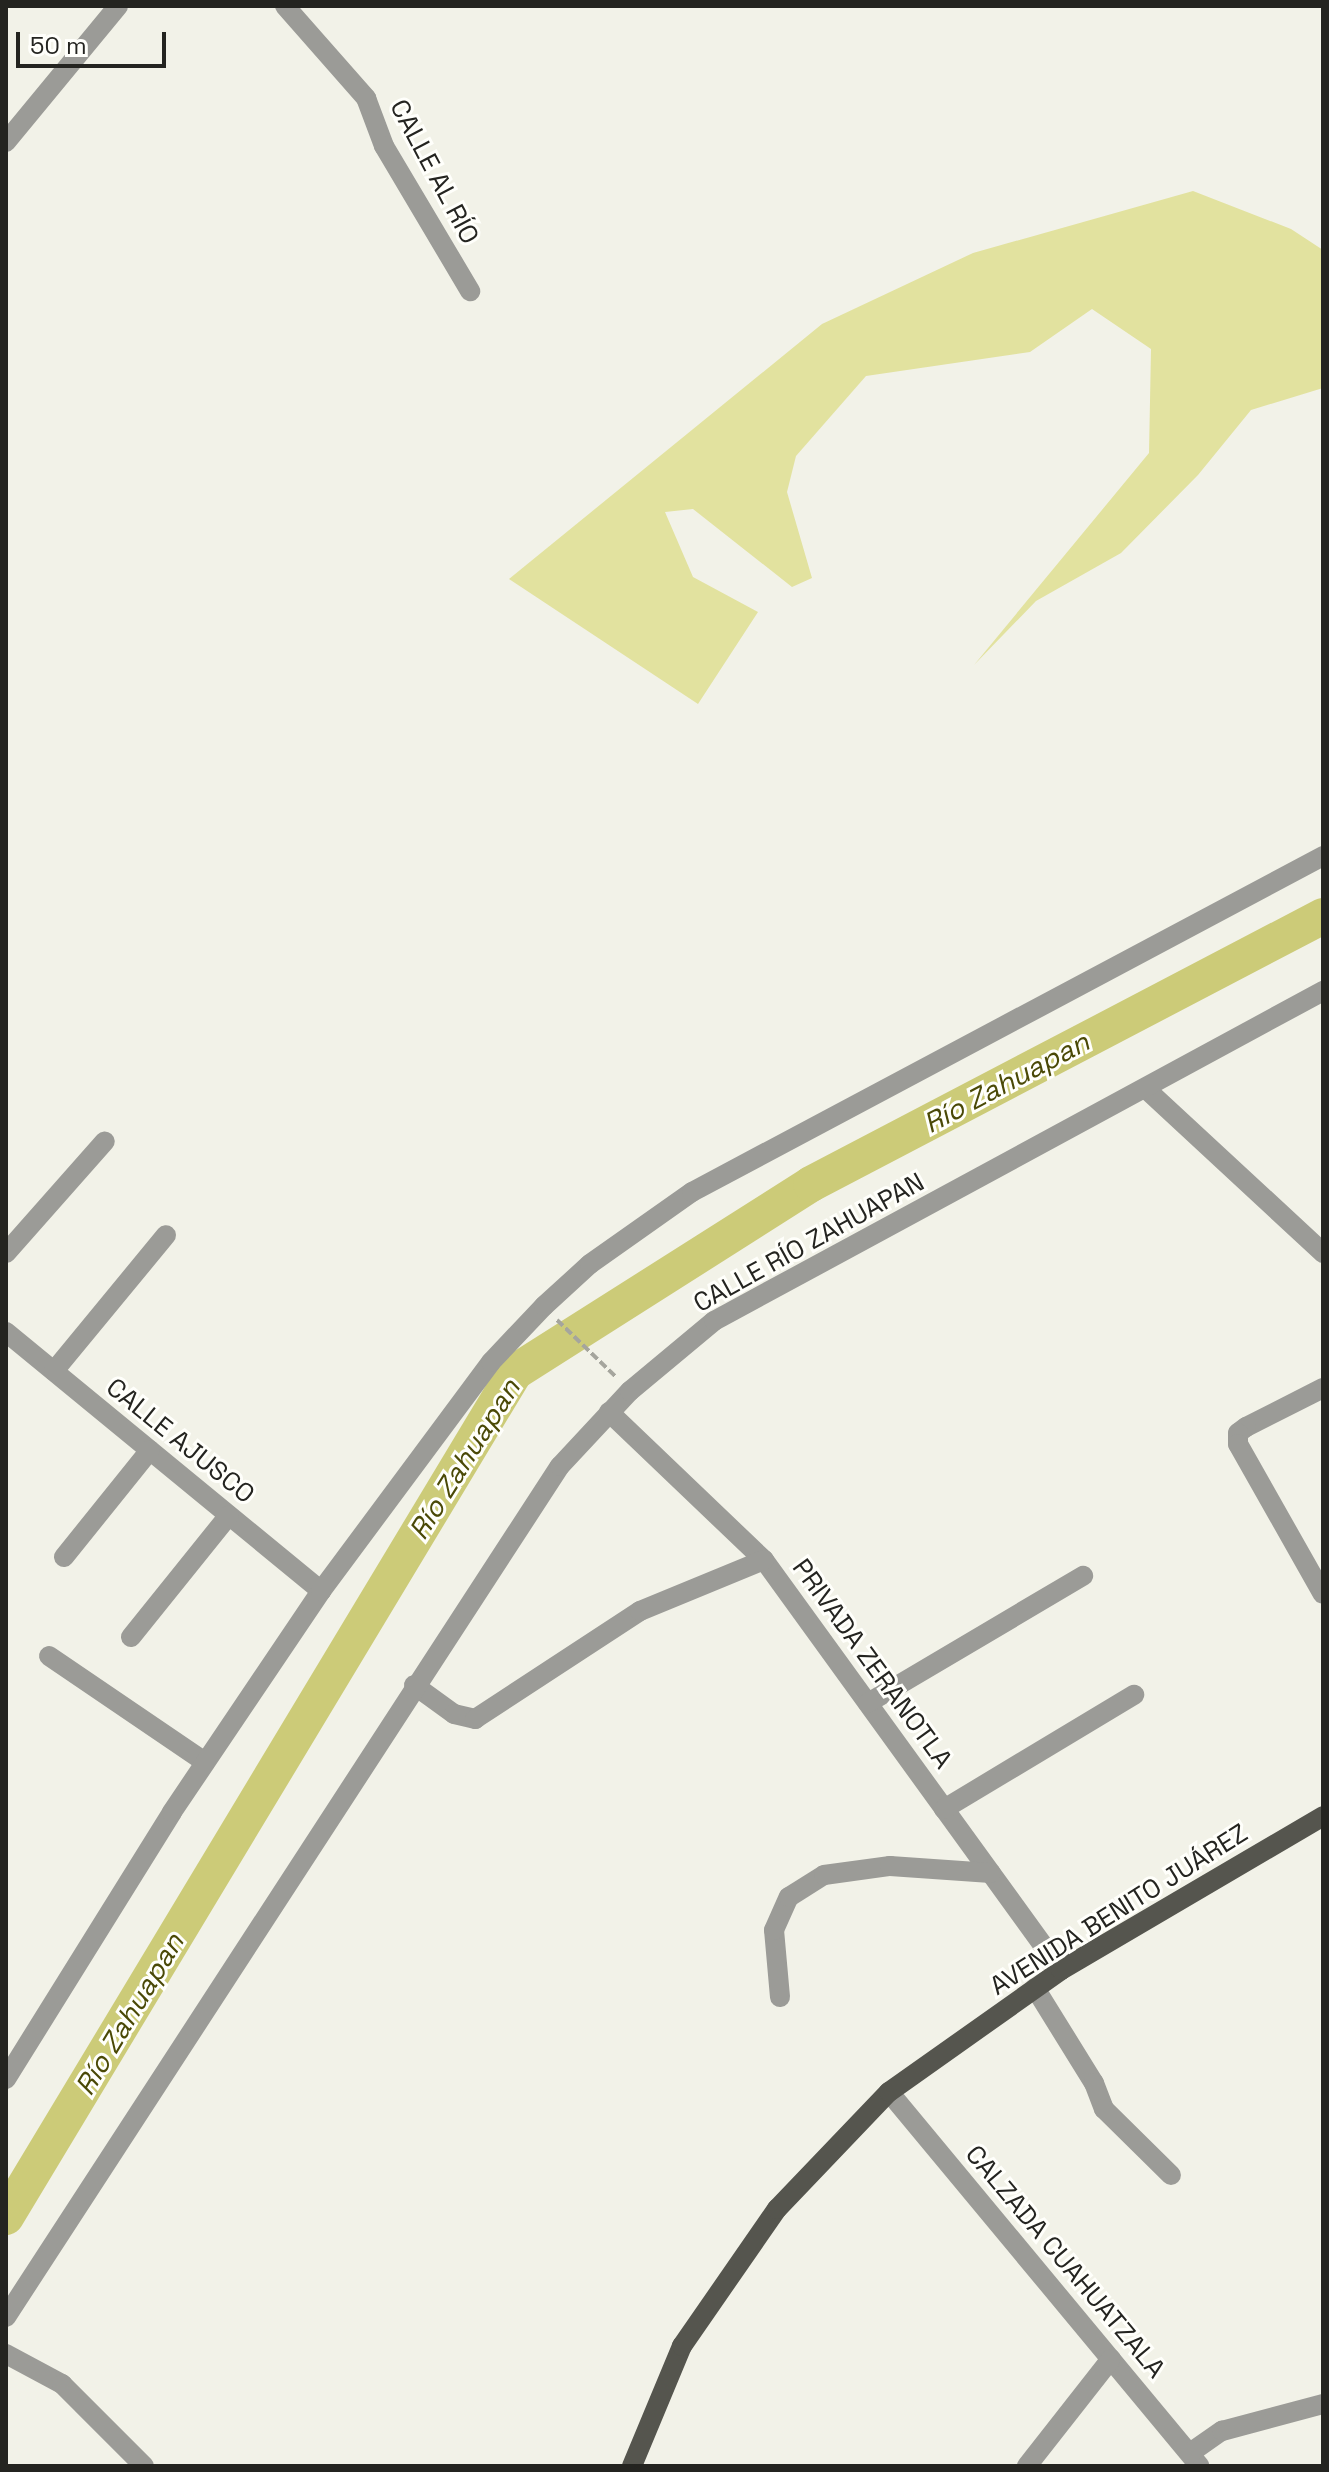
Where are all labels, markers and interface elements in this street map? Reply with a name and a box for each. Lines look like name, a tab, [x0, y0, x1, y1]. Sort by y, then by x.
scale bar	[20, 16, 170, 66]
text: 50 m	[30, 30, 87, 61]
street label: CALLE AL RÍO	[383, 94, 485, 250]
water label: Río Zahuapan	[917, 1024, 1095, 1140]
street label: CALLE RÍO ZAHUAPAN	[688, 1167, 930, 1319]
street label: CALLE AJUSCO	[100, 1372, 260, 1510]
water label: Río Zahuapan	[401, 1373, 527, 1545]
street label: PRIVADA ZERANOTLA	[785, 1553, 959, 1775]
street label: AVENIDA BENITO JUÁREZ	[984, 1818, 1254, 2002]
water label: Río Zahuapan	[68, 1927, 190, 2101]
street label: CALZADA CUAHUATZALA	[958, 2139, 1172, 2385]

